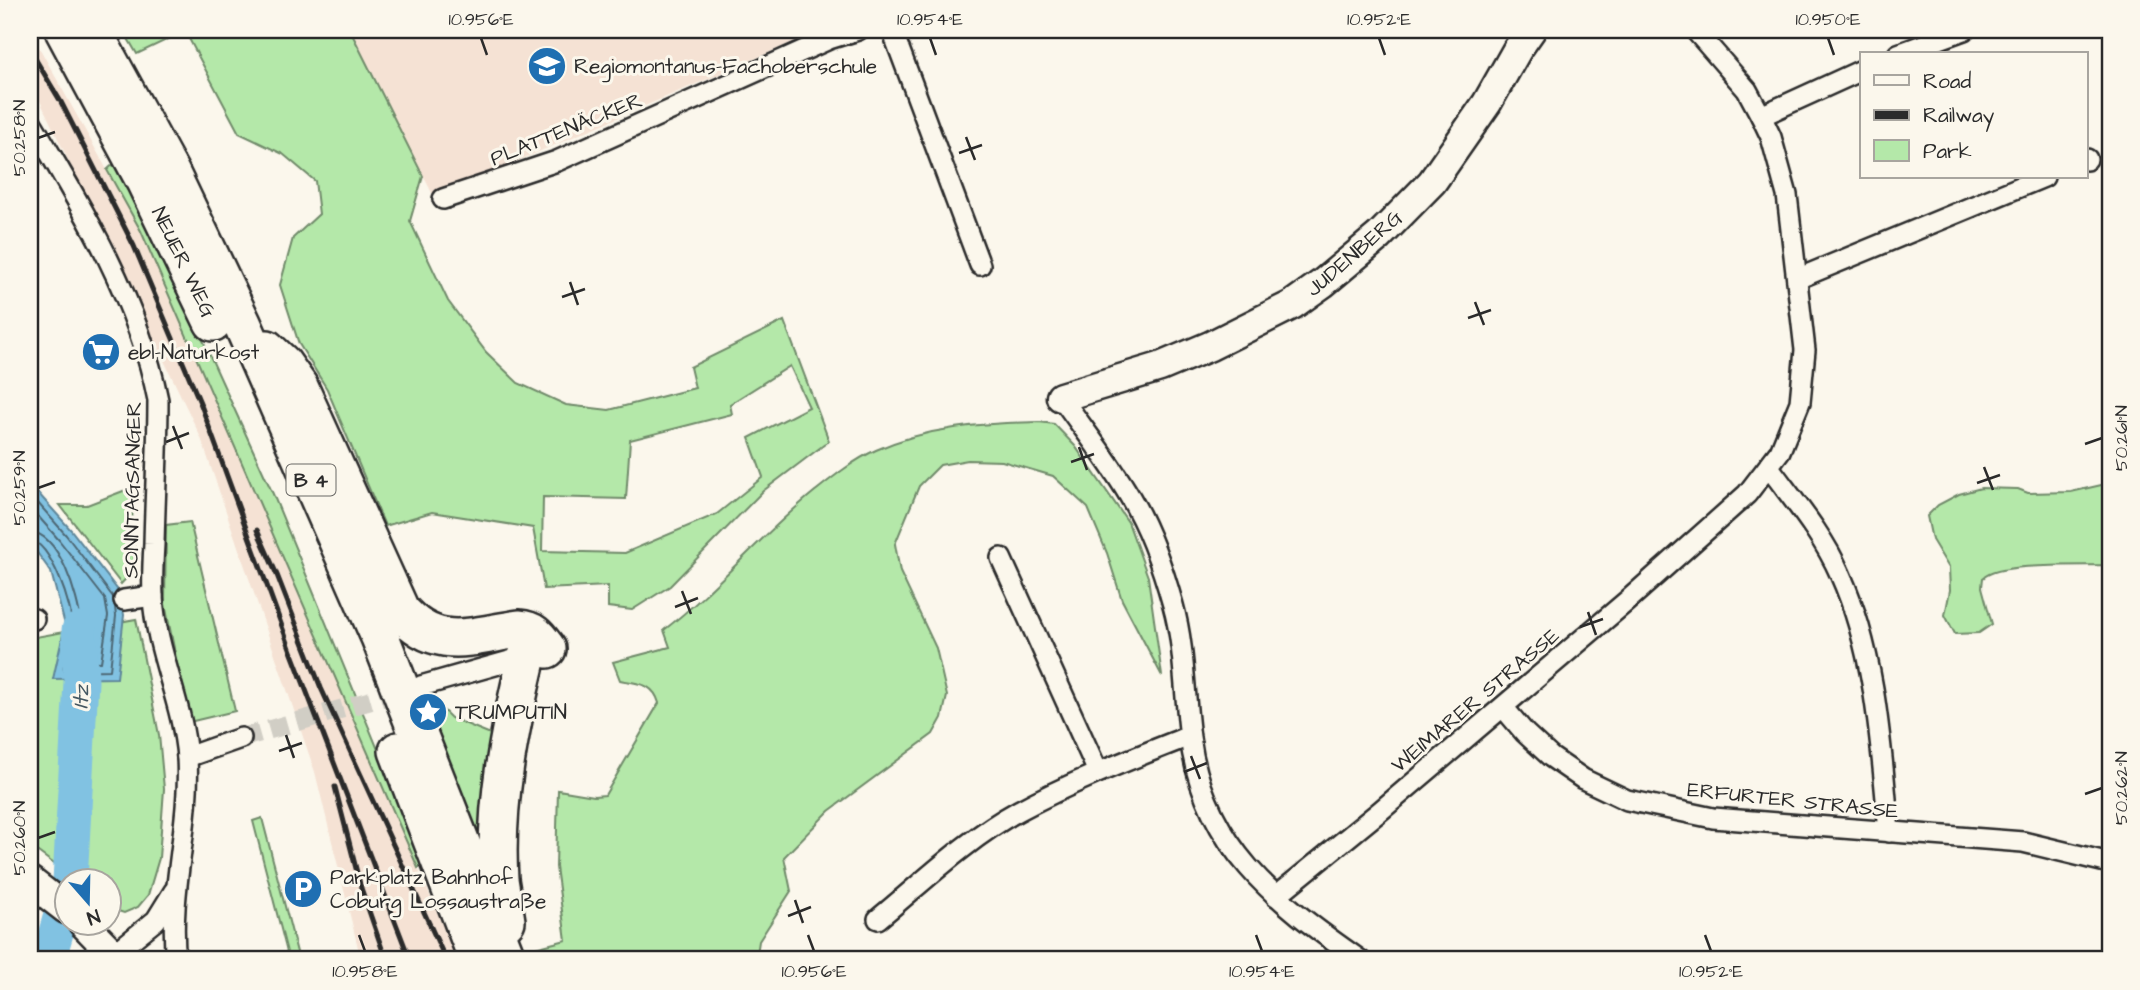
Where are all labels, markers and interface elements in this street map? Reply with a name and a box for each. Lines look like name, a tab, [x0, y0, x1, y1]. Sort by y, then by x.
text: 10.956°E	[448, 7, 514, 32]
text: 10.954°E	[897, 7, 963, 32]
text: 10.952°E	[1347, 7, 1411, 32]
text: 10.950°E	[1795, 7, 1861, 32]
school or university icon: Regiomontanus-Fachoberschule	[526, 45, 568, 87]
place label: Regiomontanus-Fachoberschule	[574, 52, 877, 83]
legend	[1860, 52, 2088, 178]
text: Road	[1923, 67, 1971, 96]
street label: PLATTENÄCKER	[486, 86, 647, 173]
text: 50.258°N	[7, 100, 32, 176]
text: Railway	[1923, 101, 1995, 132]
text: Park	[1923, 137, 1972, 166]
street label: NEUER WEG	[144, 202, 223, 323]
street label: JUDENBERG	[1300, 203, 1409, 303]
supermarket icon: ebl-Naturkost	[80, 331, 122, 373]
place label: ebl-Naturkost	[128, 338, 260, 367]
street label: SONNTAGSANGER	[116, 401, 149, 579]
text: 50.261°N	[2109, 405, 2134, 471]
text: 50.259°N	[7, 450, 32, 526]
road number: B 4	[286, 464, 336, 495]
street label: WEIMARER STRASSE	[1385, 621, 1566, 779]
water label: Itz	[65, 683, 97, 710]
place icon: TRUMPUTIN	[407, 691, 449, 733]
place label: TRUMPUTIN	[455, 698, 567, 727]
text: 50.262°N	[2109, 751, 2134, 825]
street label: ERFURTER STRASSE	[1686, 775, 1900, 826]
text: 50.260°N	[7, 801, 32, 875]
place label: Parkplatz Bahnhof Coburg Lossaustraße	[330, 863, 546, 918]
north arrow	[52, 867, 122, 937]
parking icon: Parkplatz Bahnhof Coburg Lossaustraße	[282, 868, 324, 910]
text: N	[83, 902, 104, 931]
text: 10.958°E	[332, 959, 398, 984]
text: 10.956°E	[781, 959, 847, 984]
text: 10.954°E	[1229, 959, 1295, 984]
text: 10.952°E	[1679, 959, 1743, 984]

